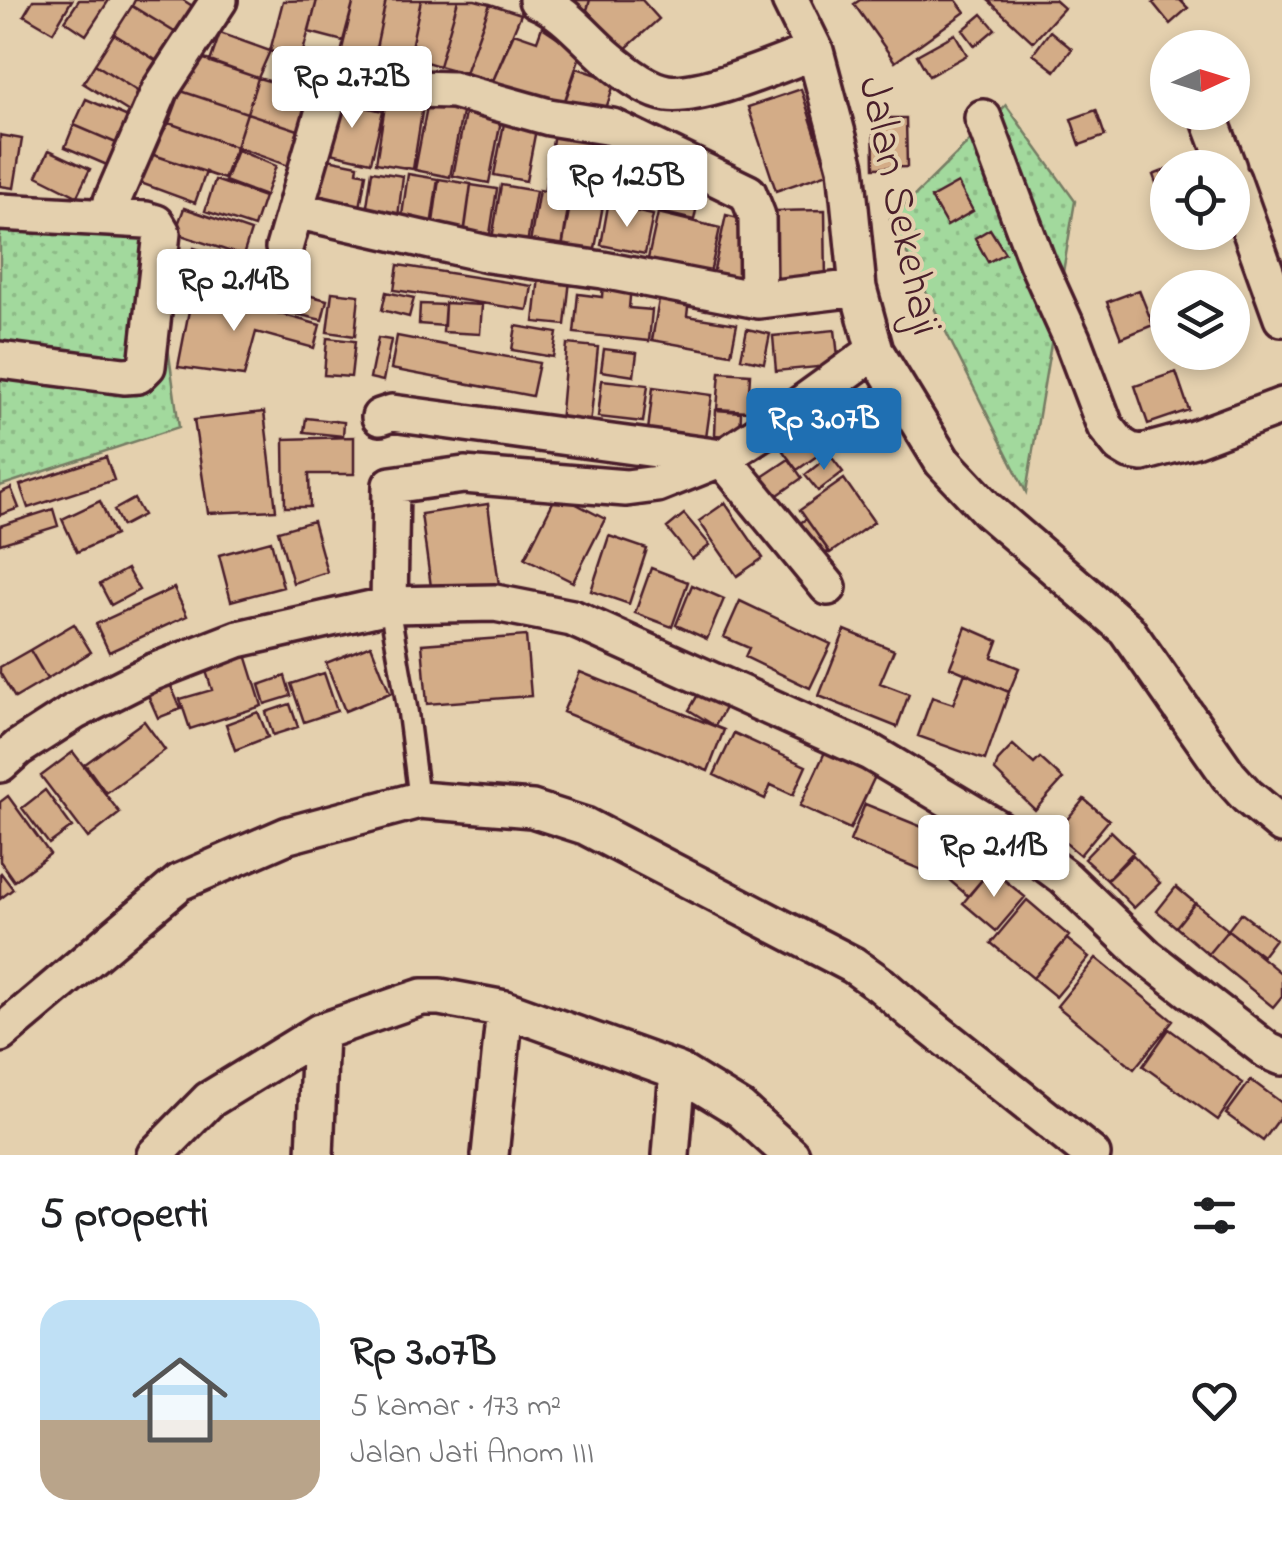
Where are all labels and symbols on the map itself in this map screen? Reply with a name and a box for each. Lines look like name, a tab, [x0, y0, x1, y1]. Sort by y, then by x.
north arrow	[1150, 30, 1250, 130]
pin: Rp 2.72B	[249, 46, 455, 131]
street label: Jalan Sekehaji	[838, 70, 958, 342]
pin: Rp 1.25B	[524, 145, 730, 230]
pin: Rp 2.14B	[131, 249, 337, 334]
pin: Rp 3.07B	[721, 388, 927, 473]
pin: Rp 2.11B	[891, 815, 1097, 900]

